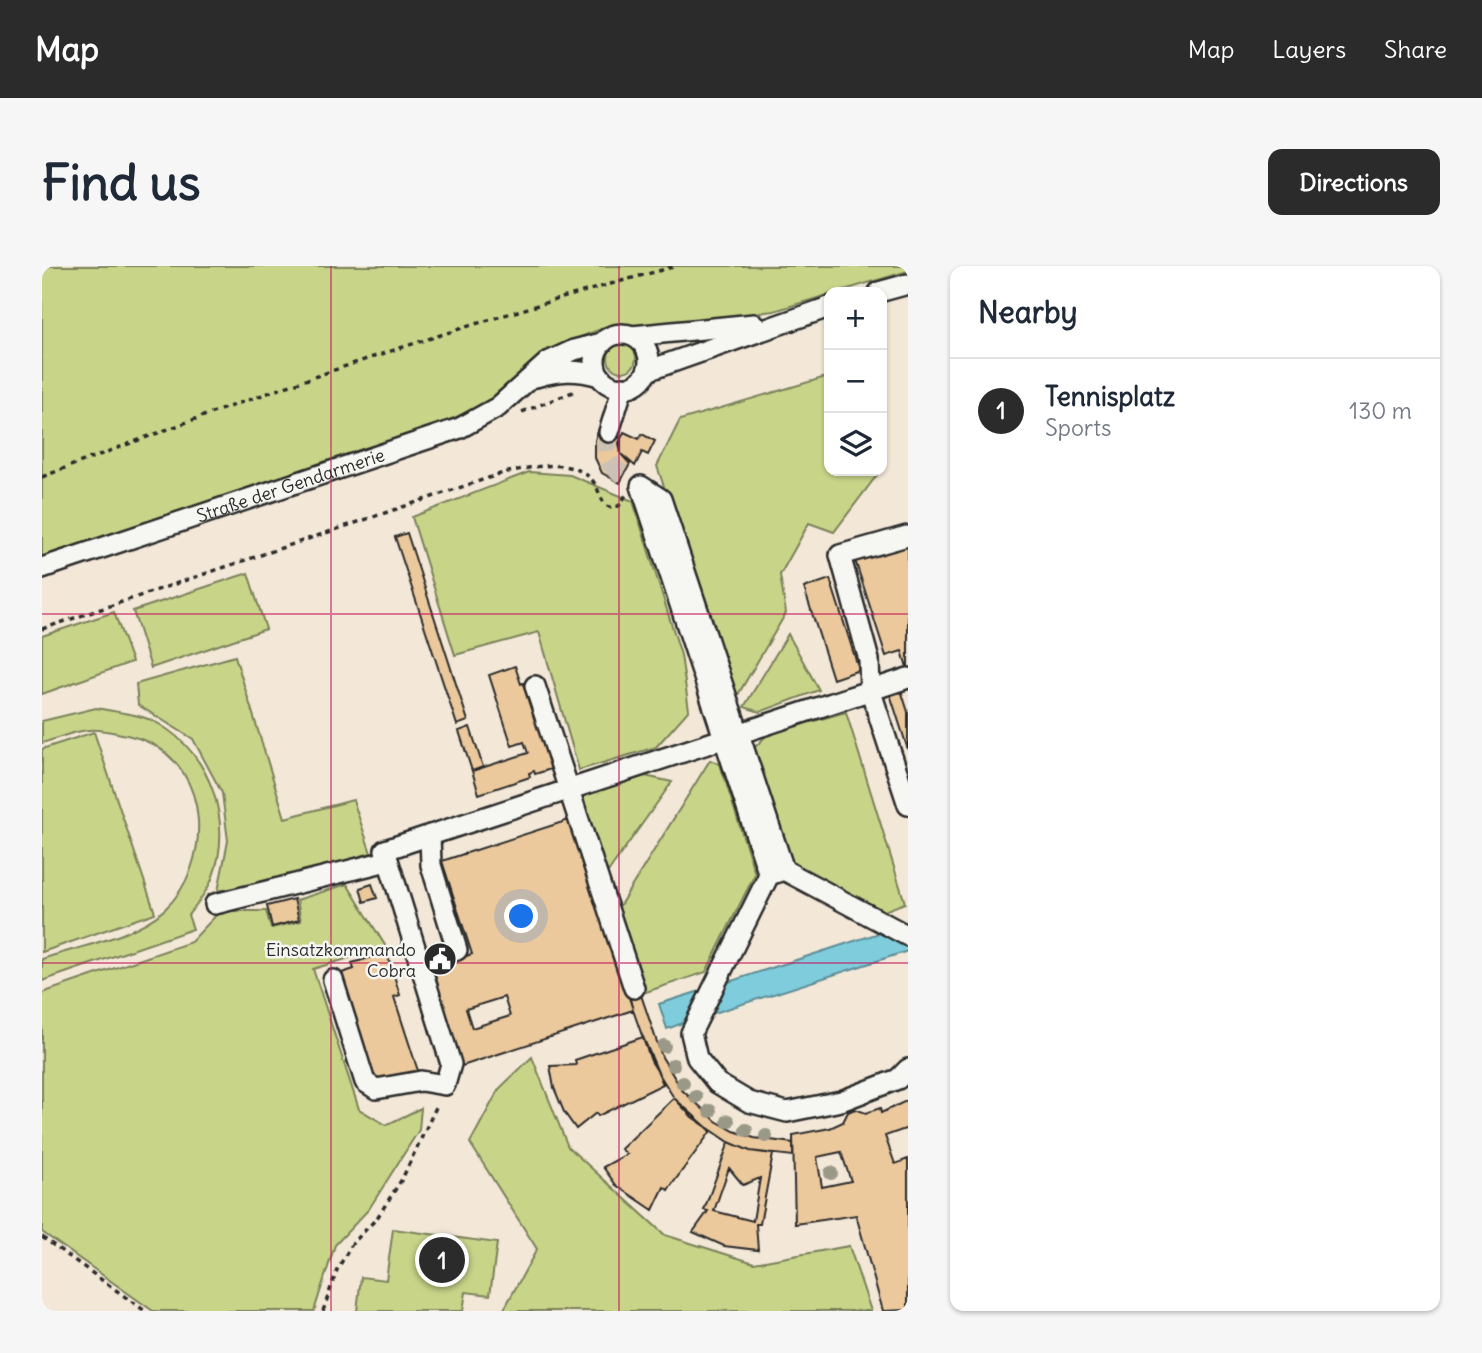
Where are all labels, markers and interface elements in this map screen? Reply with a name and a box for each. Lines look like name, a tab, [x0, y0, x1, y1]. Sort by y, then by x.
text: Map	[35, 28, 99, 70]
text: Map	[1188, 34, 1234, 64]
text: Layers	[1272, 34, 1346, 64]
text: Share	[1384, 34, 1447, 64]
button: Directions	[1268, 149, 1440, 215]
text: Find us	[42, 152, 200, 213]
map controls	[824, 287, 887, 476]
button: +	[824, 287, 887, 350]
text: Nearby	[978, 293, 1078, 331]
button: −	[824, 350, 887, 413]
text: Tennisplatz	[1045, 380, 1175, 413]
text: 1	[996, 396, 1006, 425]
text: 130 m	[1349, 396, 1412, 425]
button: layers	[824, 413, 887, 476]
text: Sports	[1045, 413, 1111, 442]
street label: Straße der Gendarmerie	[193, 443, 387, 527]
your location	[504, 899, 538, 933]
place label: Einsatzkommando Cobra	[266, 938, 416, 982]
public building icon: Einsatzkommando Cobra	[421, 940, 459, 978]
pin: 1	[419, 1234, 465, 1286]

